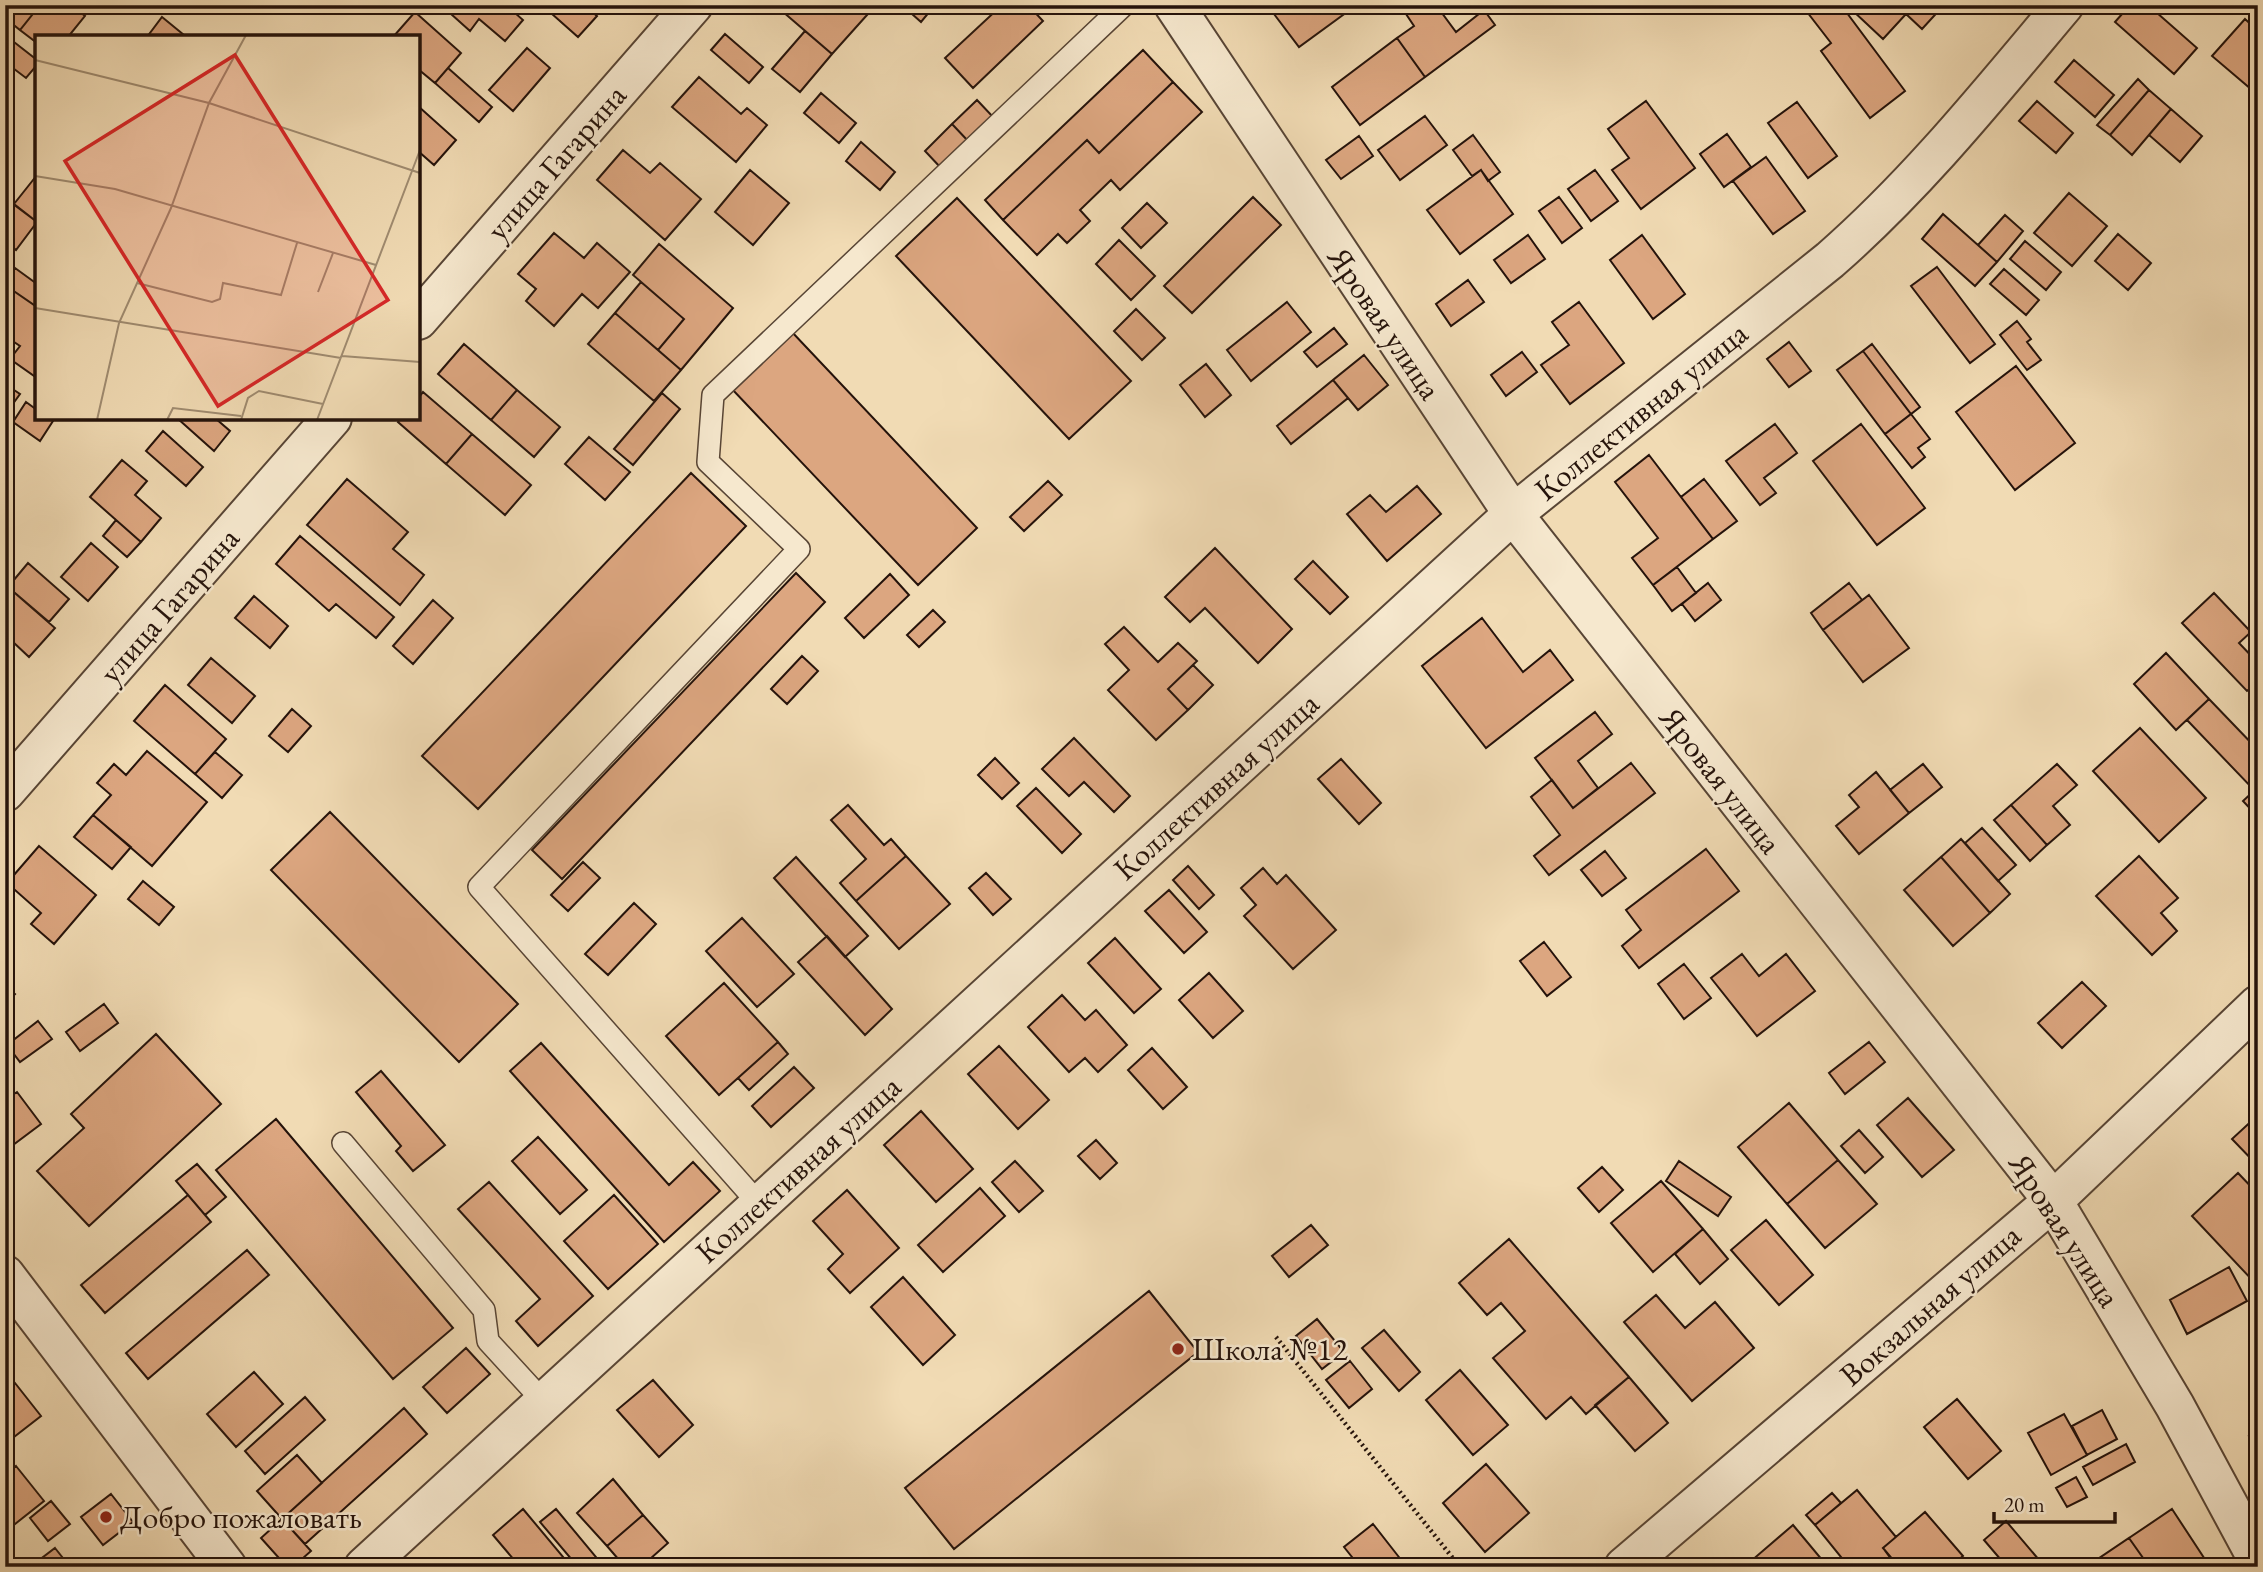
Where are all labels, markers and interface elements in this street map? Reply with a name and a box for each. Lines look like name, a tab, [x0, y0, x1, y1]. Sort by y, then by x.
inset map	[35, 35, 420, 420]
street label: улица Гагарина	[477, 75, 636, 249]
street label: Яровая улица	[1318, 238, 1452, 408]
street label: Коллективная улица	[1526, 312, 1756, 510]
street label: улица Гагарина	[90, 518, 249, 692]
street label: Коллективная улица	[1104, 682, 1328, 889]
street label: Яровая улица	[1650, 697, 1792, 862]
street label: Коллективная улица	[686, 1065, 910, 1272]
street label: Яровая улица	[1999, 1144, 2131, 1315]
street label: Вокзальная улица	[1830, 1214, 2030, 1395]
place label: Школа №12	[1192, 1328, 1348, 1370]
marker: Школа №12	[1170, 1341, 1186, 1357]
scale bar	[1994, 1481, 2114, 1525]
text: 20 m	[2004, 1491, 2045, 1518]
place label: Добро пожаловать	[120, 1496, 362, 1538]
marker: Добро пожаловать	[98, 1509, 114, 1525]

